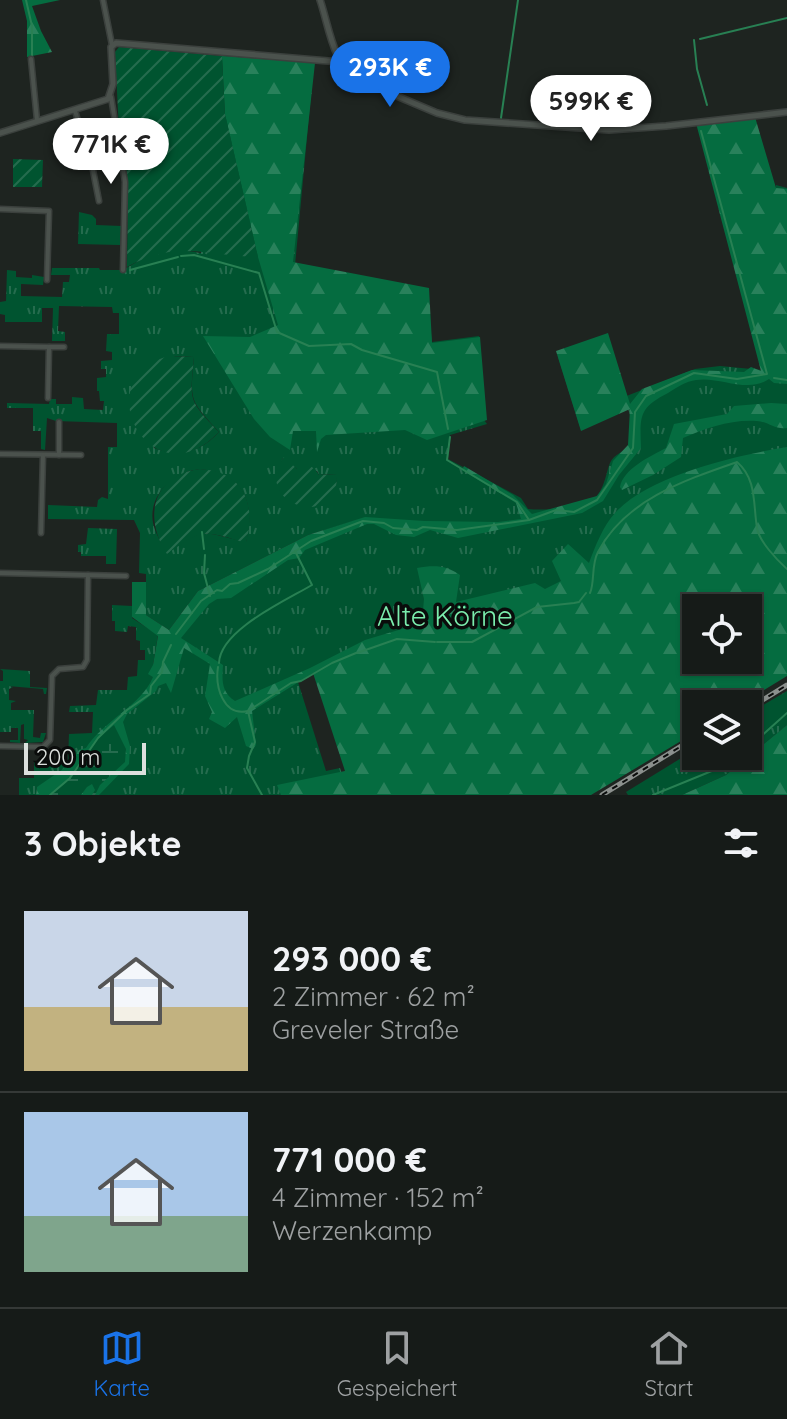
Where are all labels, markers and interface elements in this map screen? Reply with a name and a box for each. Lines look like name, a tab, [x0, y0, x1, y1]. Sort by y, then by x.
pin: 293K €	[325, 41, 455, 109]
text: 293K €	[348, 50, 432, 83]
pin: 599K €	[526, 75, 656, 143]
text: 599K €	[548, 84, 634, 117]
pin: 771K €	[46, 118, 176, 186]
text: 771K €	[71, 127, 151, 160]
map controls	[682, 594, 762, 770]
button: locate	[682, 594, 762, 674]
park label: Alte Körne	[377, 598, 513, 633]
button: layers	[682, 690, 762, 770]
scale bar	[24, 739, 146, 775]
text: 200 m	[36, 743, 100, 771]
icon: filters	[719, 821, 763, 865]
text: 3 Objekte	[24, 822, 182, 865]
text: 293 000 €	[272, 937, 432, 980]
icon: home	[88, 943, 184, 1039]
text: 2 Zimmer · 62 m²	[272, 980, 475, 1013]
text: Greveler Straße	[272, 1013, 459, 1046]
text: 771 000 €	[272, 1138, 427, 1181]
icon: home	[88, 1144, 184, 1240]
text: 4 Zimmer · 152 m²	[272, 1181, 484, 1214]
text: Werzenkamp	[272, 1214, 432, 1247]
tab: Karte	[93, 1326, 150, 1402]
tab: Gespeichert	[337, 1326, 458, 1402]
tab: Start	[644, 1326, 694, 1402]

